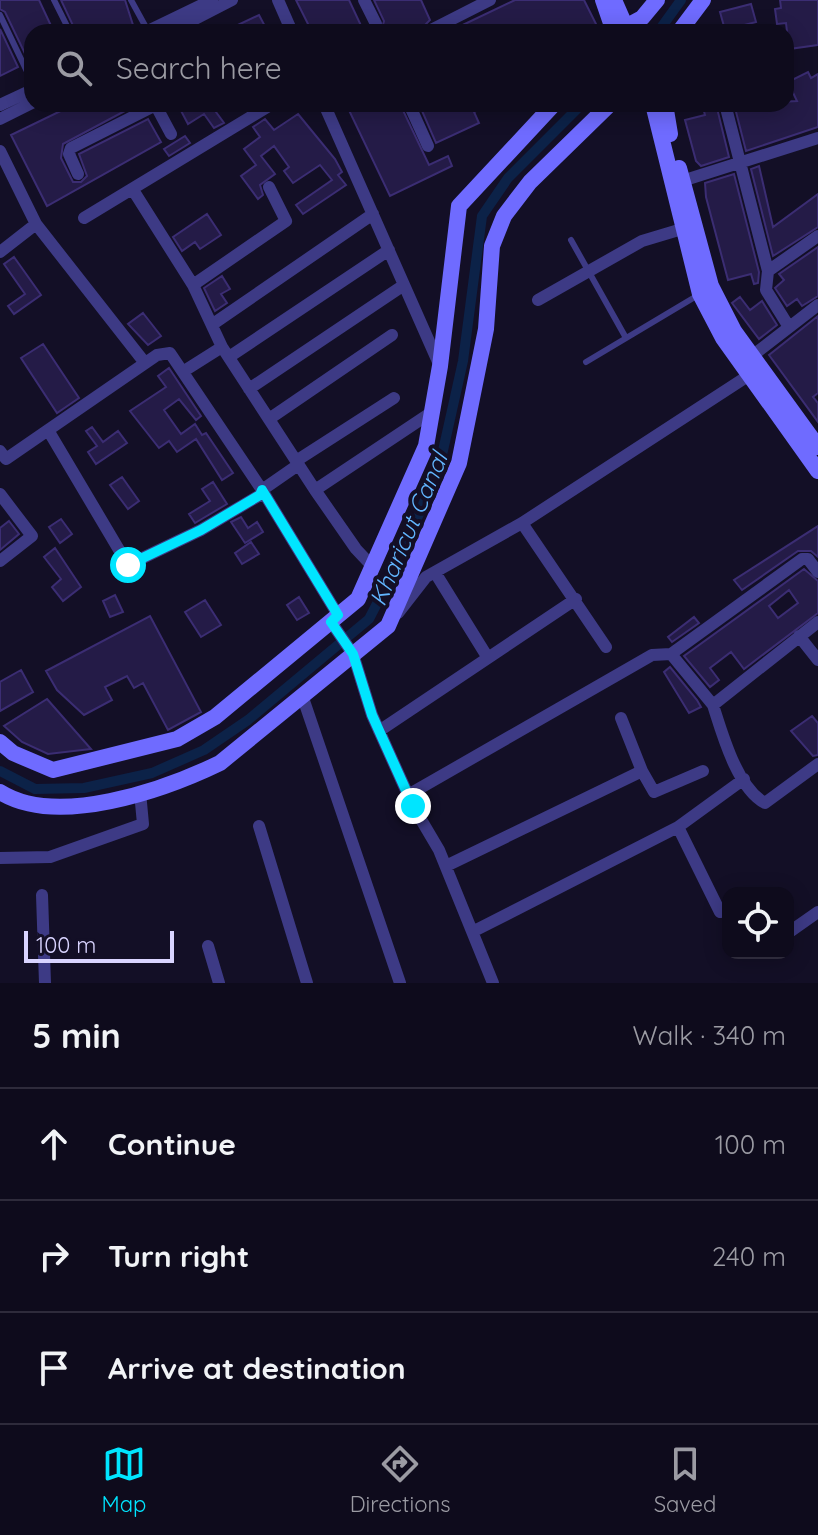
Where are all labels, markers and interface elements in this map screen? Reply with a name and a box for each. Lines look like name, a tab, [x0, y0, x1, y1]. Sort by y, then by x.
search box	[24, 24, 794, 112]
icon: search	[52, 46, 96, 90]
text: Search here	[116, 49, 282, 87]
water label: Kharicut Canal	[362, 446, 455, 610]
route start	[110, 547, 146, 583]
route end	[395, 788, 431, 824]
map controls	[722, 887, 794, 959]
button: locate	[722, 887, 794, 959]
scale bar	[24, 927, 174, 963]
text: 100 m	[36, 931, 96, 959]
text: 5 min	[32, 1014, 121, 1057]
text: Walk · 340 m	[633, 1019, 786, 1052]
icon: ahead	[32, 1122, 76, 1166]
text: Continue	[108, 1125, 236, 1163]
text: 100 m	[715, 1128, 786, 1161]
icon: right	[32, 1234, 76, 1278]
text: Turn right	[108, 1237, 249, 1275]
text: 240 m	[712, 1240, 786, 1273]
icon: arrive	[32, 1346, 76, 1390]
text: Arrive at destination	[108, 1349, 406, 1387]
tab: Map	[102, 1442, 146, 1518]
tab: Directions	[350, 1442, 450, 1518]
tab: Saved	[654, 1442, 716, 1518]

